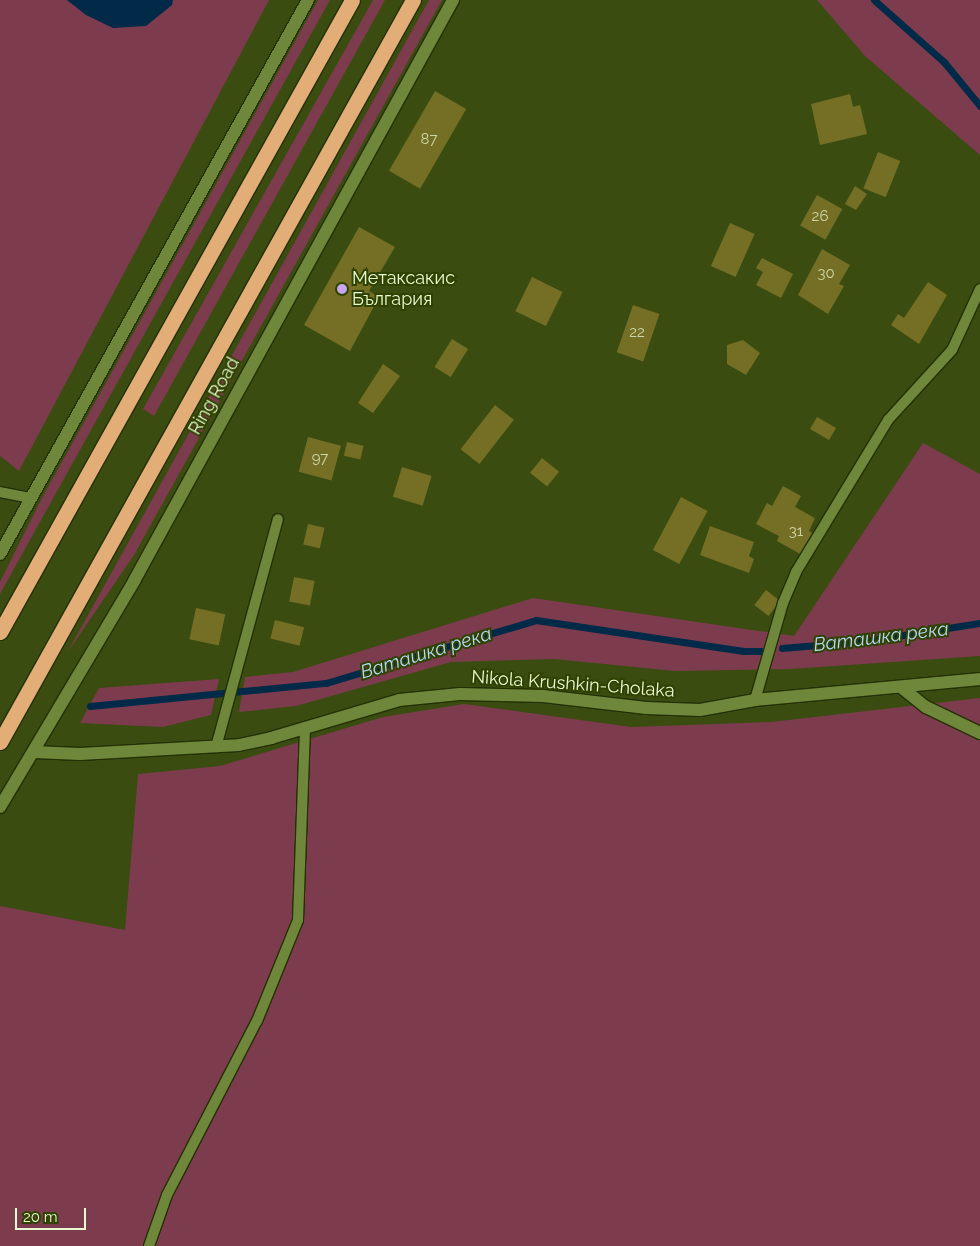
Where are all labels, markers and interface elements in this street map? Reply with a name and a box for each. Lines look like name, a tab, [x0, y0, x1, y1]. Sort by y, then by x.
house number: 87	[421, 131, 437, 149]
house number: 26	[812, 208, 828, 226]
house number: 30	[817, 265, 835, 283]
place label: Метаксакис България	[352, 268, 455, 310]
marker: Метаксакис България	[336, 283, 348, 295]
house number: 22	[629, 324, 645, 342]
street label: Ring Road	[184, 354, 244, 438]
house number: 97	[312, 450, 328, 468]
house number: 31	[789, 523, 803, 541]
water label: Ваташка река	[812, 617, 950, 657]
water label: Ваташка река	[358, 622, 494, 684]
street label: Nikola Krushkin-Cholaka	[471, 666, 675, 702]
scale bar	[18, 1198, 89, 1230]
text: 20 m	[23, 1208, 58, 1226]

